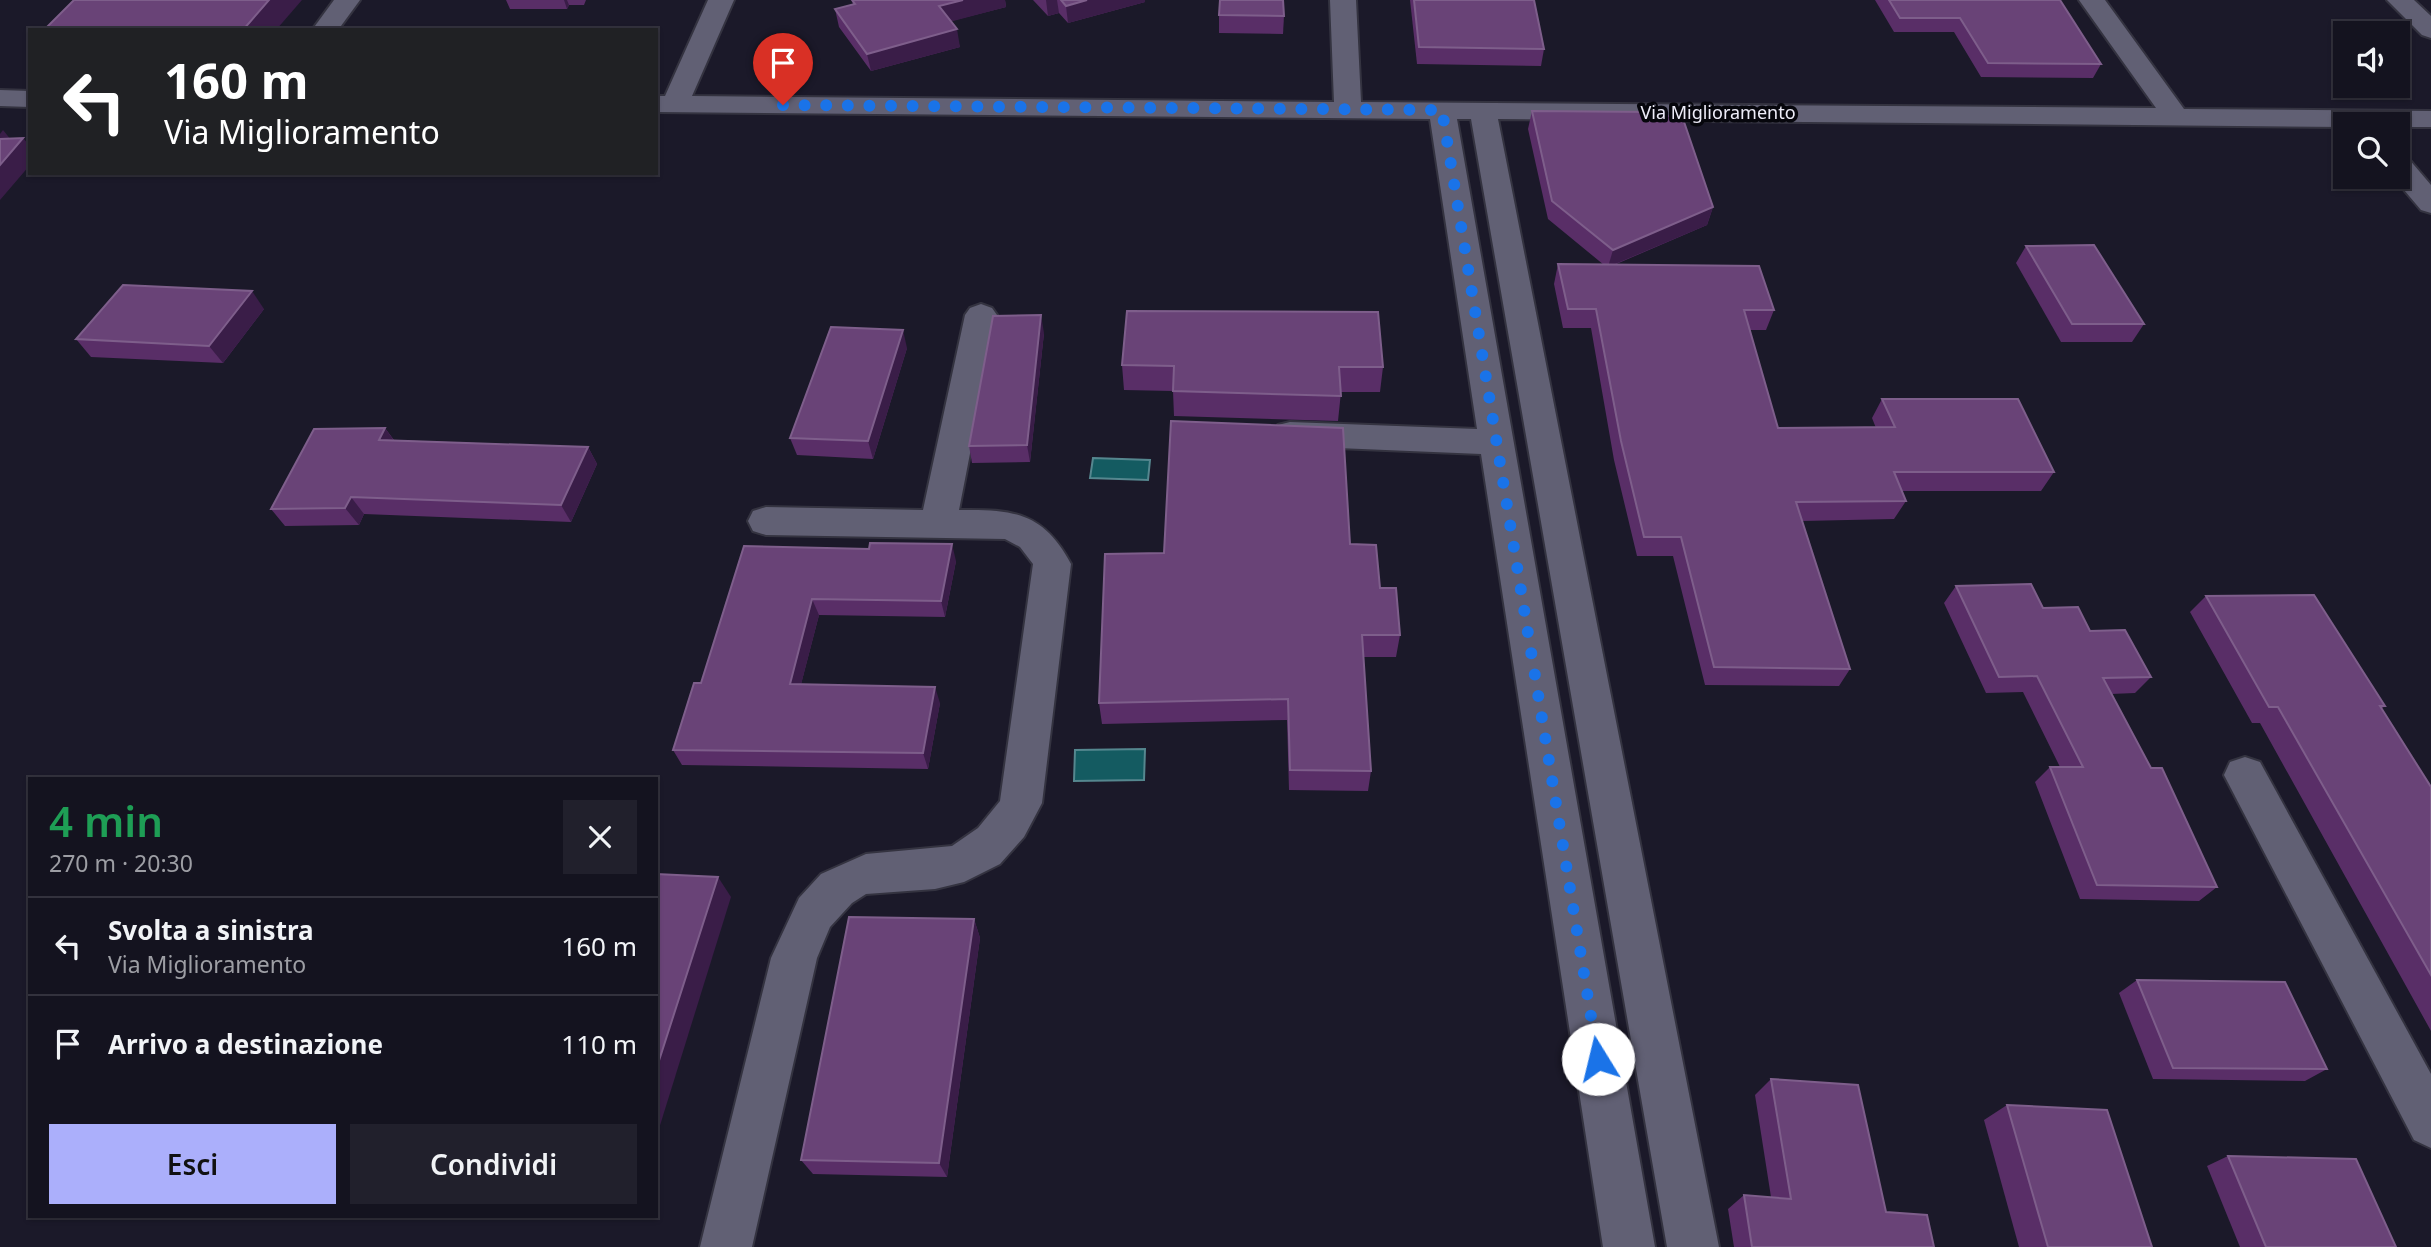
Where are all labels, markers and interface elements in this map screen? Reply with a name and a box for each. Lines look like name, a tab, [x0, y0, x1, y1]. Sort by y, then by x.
map controls	[2333, 21, 2410, 189]
button: sound	[2333, 21, 2410, 98]
pin	[753, 33, 813, 105]
icon: arrive	[764, 44, 802, 82]
text: 160 m	[164, 47, 309, 113]
icon: left	[49, 56, 140, 147]
street label: Via Miglioramento	[1640, 100, 1796, 124]
text: Via Miglioramento	[164, 110, 440, 153]
button: search	[2333, 112, 2410, 189]
text: 4 min	[49, 792, 163, 849]
button: close	[563, 800, 637, 874]
text: 270 m · 20:30	[49, 847, 193, 879]
text: Svolta a sinistra	[108, 912, 314, 948]
icon: left	[49, 927, 87, 965]
text: 160 m	[561, 928, 637, 964]
text: Via Miglioramento	[108, 948, 306, 980]
position arrow	[1561, 1022, 1635, 1096]
icon: arrive	[49, 1025, 87, 1063]
text: Arrivo a destinazione	[108, 1026, 383, 1062]
text: 110 m	[561, 1026, 637, 1062]
button: Esci	[49, 1124, 336, 1204]
button: Condividi	[350, 1124, 637, 1204]

